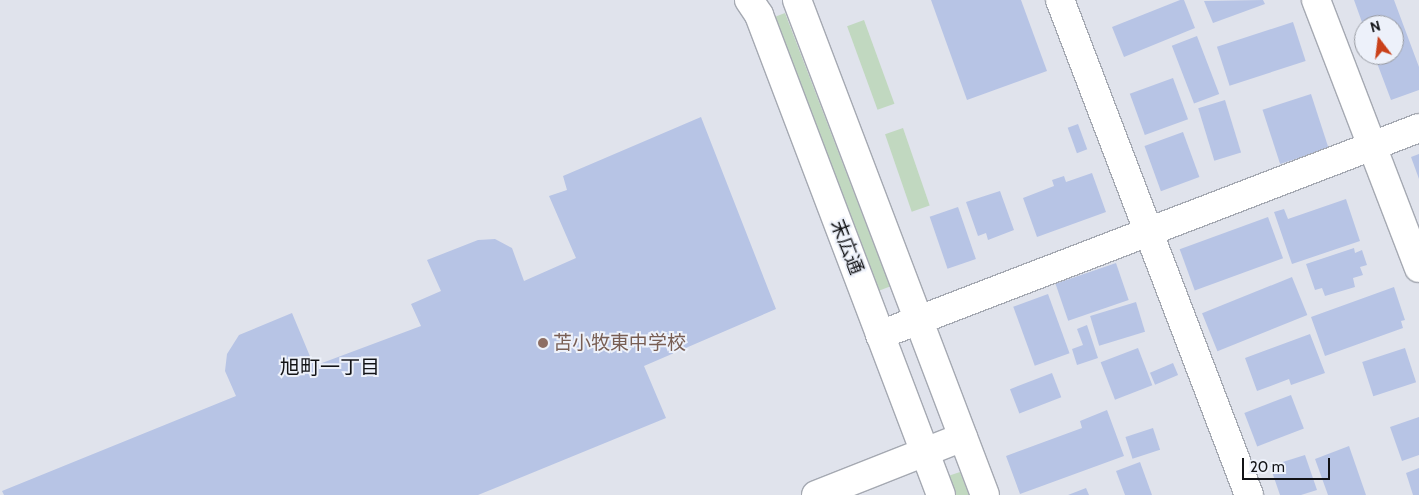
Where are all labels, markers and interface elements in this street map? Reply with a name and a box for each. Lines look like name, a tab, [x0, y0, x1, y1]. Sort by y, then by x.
north arrow	[1354, 15, 1404, 65]
text: N	[1368, 17, 1382, 36]
street label: 末広通	[826, 216, 868, 278]
place label: 苫小牧東中学校	[553, 332, 686, 354]
marker: 苫小牧東中学校	[537, 337, 549, 349]
district label: 旭町一丁目	[280, 355, 380, 379]
scale bar	[1244, 448, 1332, 480]
text: 20 m	[1250, 458, 1285, 476]

